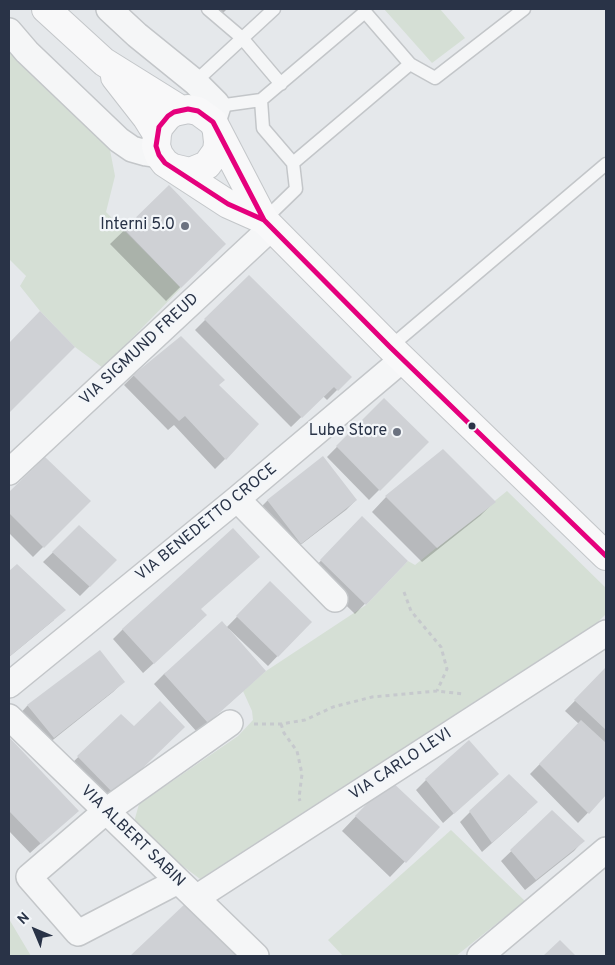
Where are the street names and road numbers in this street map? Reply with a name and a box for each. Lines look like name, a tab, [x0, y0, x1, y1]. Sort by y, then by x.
street label: VIA SIGMUND FREUD	[77, 290, 203, 410]
street label: VIA BENEDETTO CROCE	[133, 460, 281, 586]
street label: VIA CARLO LEVI	[346, 725, 456, 805]
street label: VIA ALBERT SABIN	[76, 782, 188, 892]

